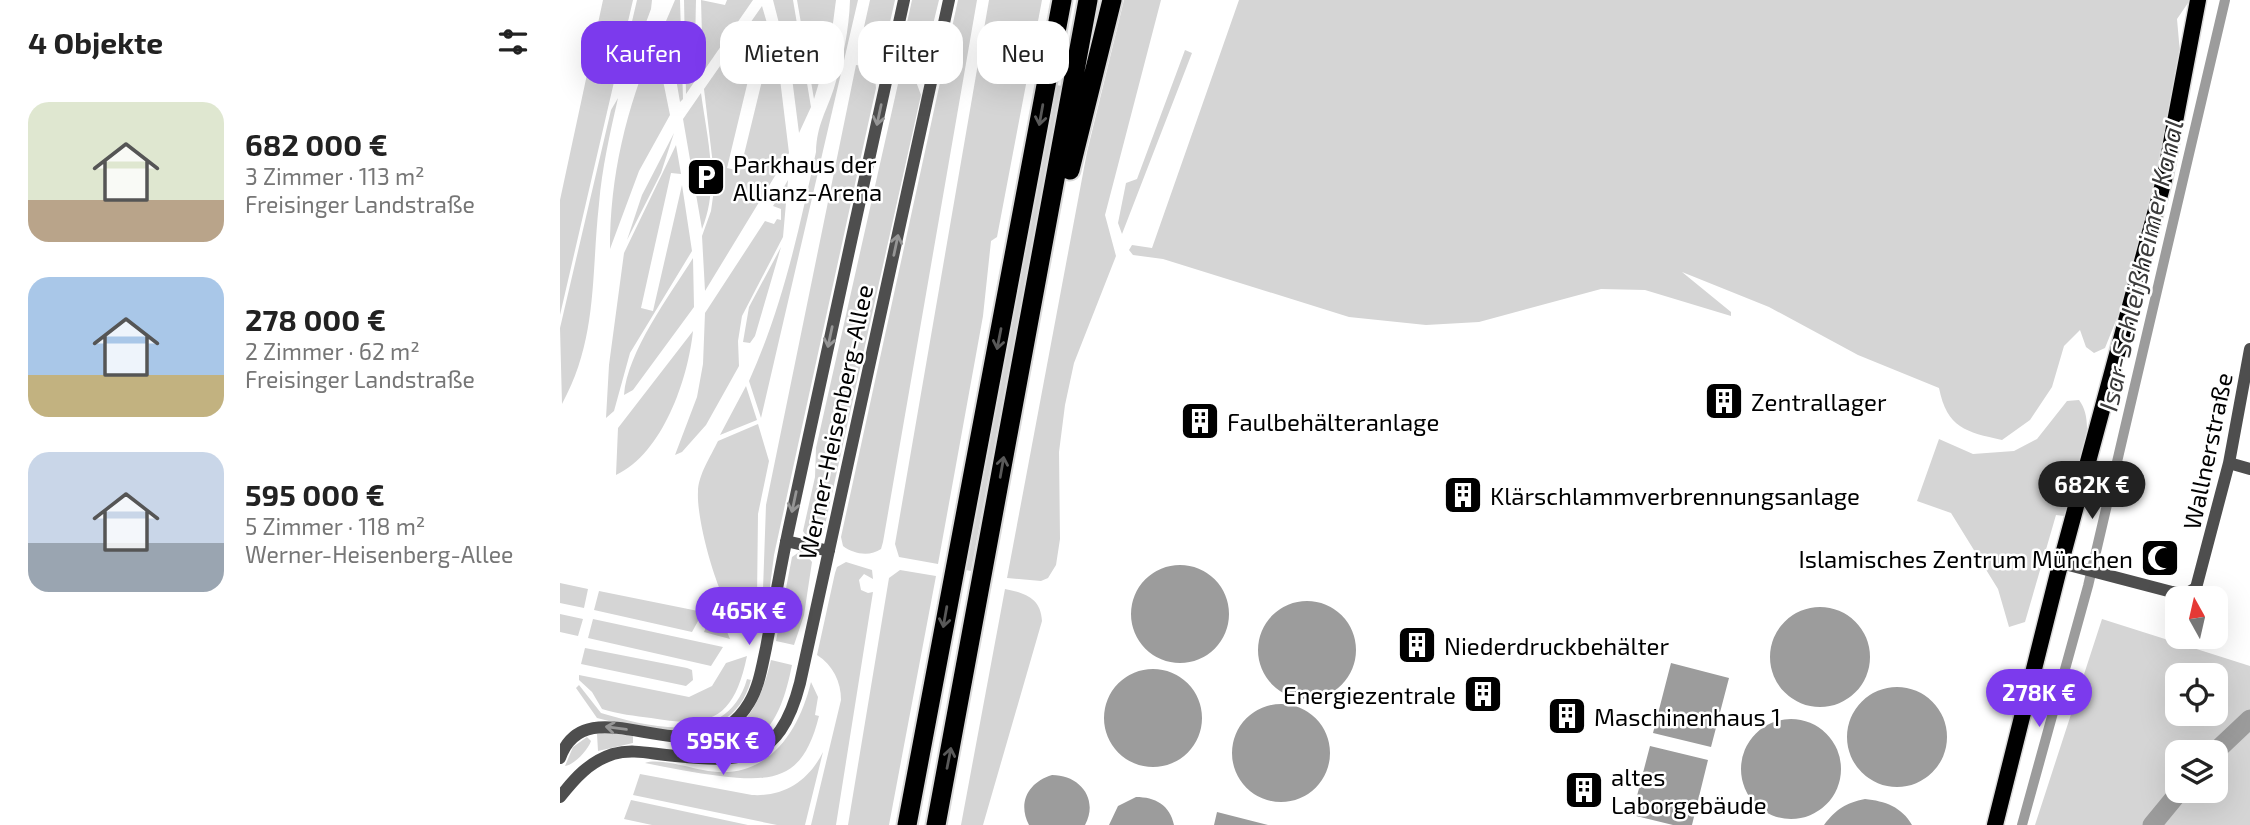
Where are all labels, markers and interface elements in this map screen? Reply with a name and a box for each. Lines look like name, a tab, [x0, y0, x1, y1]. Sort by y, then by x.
chip: Kaufen	[581, 21, 706, 84]
chip: Mieten	[720, 21, 844, 84]
chip: Filter	[858, 21, 963, 84]
chip: Neu	[977, 21, 1069, 84]
icon: filters	[494, 23, 532, 61]
text: 4 Objekte	[28, 24, 163, 60]
one-way arrow	[871, 103, 885, 126]
one-way arrow	[1034, 103, 1047, 126]
water label: Isar-Schleißheimer Kanal	[2091, 116, 2189, 414]
text: 682 000 €	[245, 126, 388, 162]
icon: home	[84, 130, 168, 214]
place label: Parkhaus der Allianz-Arena	[733, 149, 882, 206]
parking icon: Parkhaus der Allianz-Arena	[685, 156, 727, 198]
text: 3 Zimmer · 113 m²	[245, 162, 425, 190]
text: Freisinger Landstraße	[245, 190, 475, 218]
one-way arrow	[889, 234, 903, 257]
street label: Werner-Heisenberg-Allee	[792, 282, 878, 562]
text: 278 000 €	[245, 301, 386, 337]
icon: home	[84, 305, 168, 389]
one-way arrow	[823, 325, 836, 348]
one-way arrow	[991, 327, 1005, 350]
text: 2 Zimmer · 62 m²	[245, 337, 420, 365]
text: Freisinger Landstraße	[245, 365, 475, 393]
street label: Wallnerstraße	[2176, 370, 2238, 532]
building icon: Zentrallager	[1703, 380, 1745, 422]
place label: Zentrallager	[1751, 387, 1887, 416]
building icon: Faulbehälteranlage	[1179, 400, 1221, 442]
place label: Faulbehälteranlage	[1227, 407, 1439, 436]
one-way arrow	[996, 457, 1009, 479]
pin: 682K €	[2035, 462, 2149, 521]
text: 682K €	[2054, 470, 2130, 498]
building icon: Klärschlammverbrennungsanlage	[1442, 474, 1484, 516]
text: 595 000 €	[245, 476, 385, 512]
icon: home	[84, 480, 168, 564]
place label: Klärschlammverbrennungsanlage	[1490, 481, 1860, 510]
one-way arrow	[787, 490, 800, 513]
text: 5 Zimmer · 118 m²	[245, 512, 425, 540]
mosque icon: Islamisches Zentrum München	[2139, 537, 2181, 579]
text: Werner-Heisenberg-Allee	[245, 540, 513, 568]
place label: Islamisches Zentrum München	[1799, 544, 2133, 573]
north arrow	[2165, 586, 2228, 649]
map controls	[2165, 586, 2228, 803]
pin: 465K €	[692, 588, 806, 647]
text: 465K €	[711, 596, 787, 624]
one-way arrow	[938, 605, 951, 628]
building icon: Niederdruckbehälter	[1396, 624, 1438, 666]
place label: Niederdruckbehälter	[1444, 631, 1669, 660]
button: locate	[2165, 663, 2228, 726]
pin: 278K €	[1982, 670, 2096, 729]
building icon: Energiezentrale	[1462, 673, 1504, 715]
text: 278K €	[2002, 678, 2076, 706]
place label: Energiezentrale	[1283, 680, 1456, 709]
building icon: Maschinenhaus 1	[1546, 695, 1588, 737]
place label: Maschinenhaus 1	[1594, 702, 1781, 731]
pin: 595K €	[666, 718, 780, 777]
one-way arrow	[605, 721, 628, 734]
text: 595K €	[686, 726, 760, 754]
button: layers	[2165, 740, 2228, 803]
one-way arrow	[943, 747, 956, 770]
place label: altes Laborgebäude	[1611, 762, 1767, 819]
building icon: altes Laborgebäude	[1563, 769, 1605, 811]

